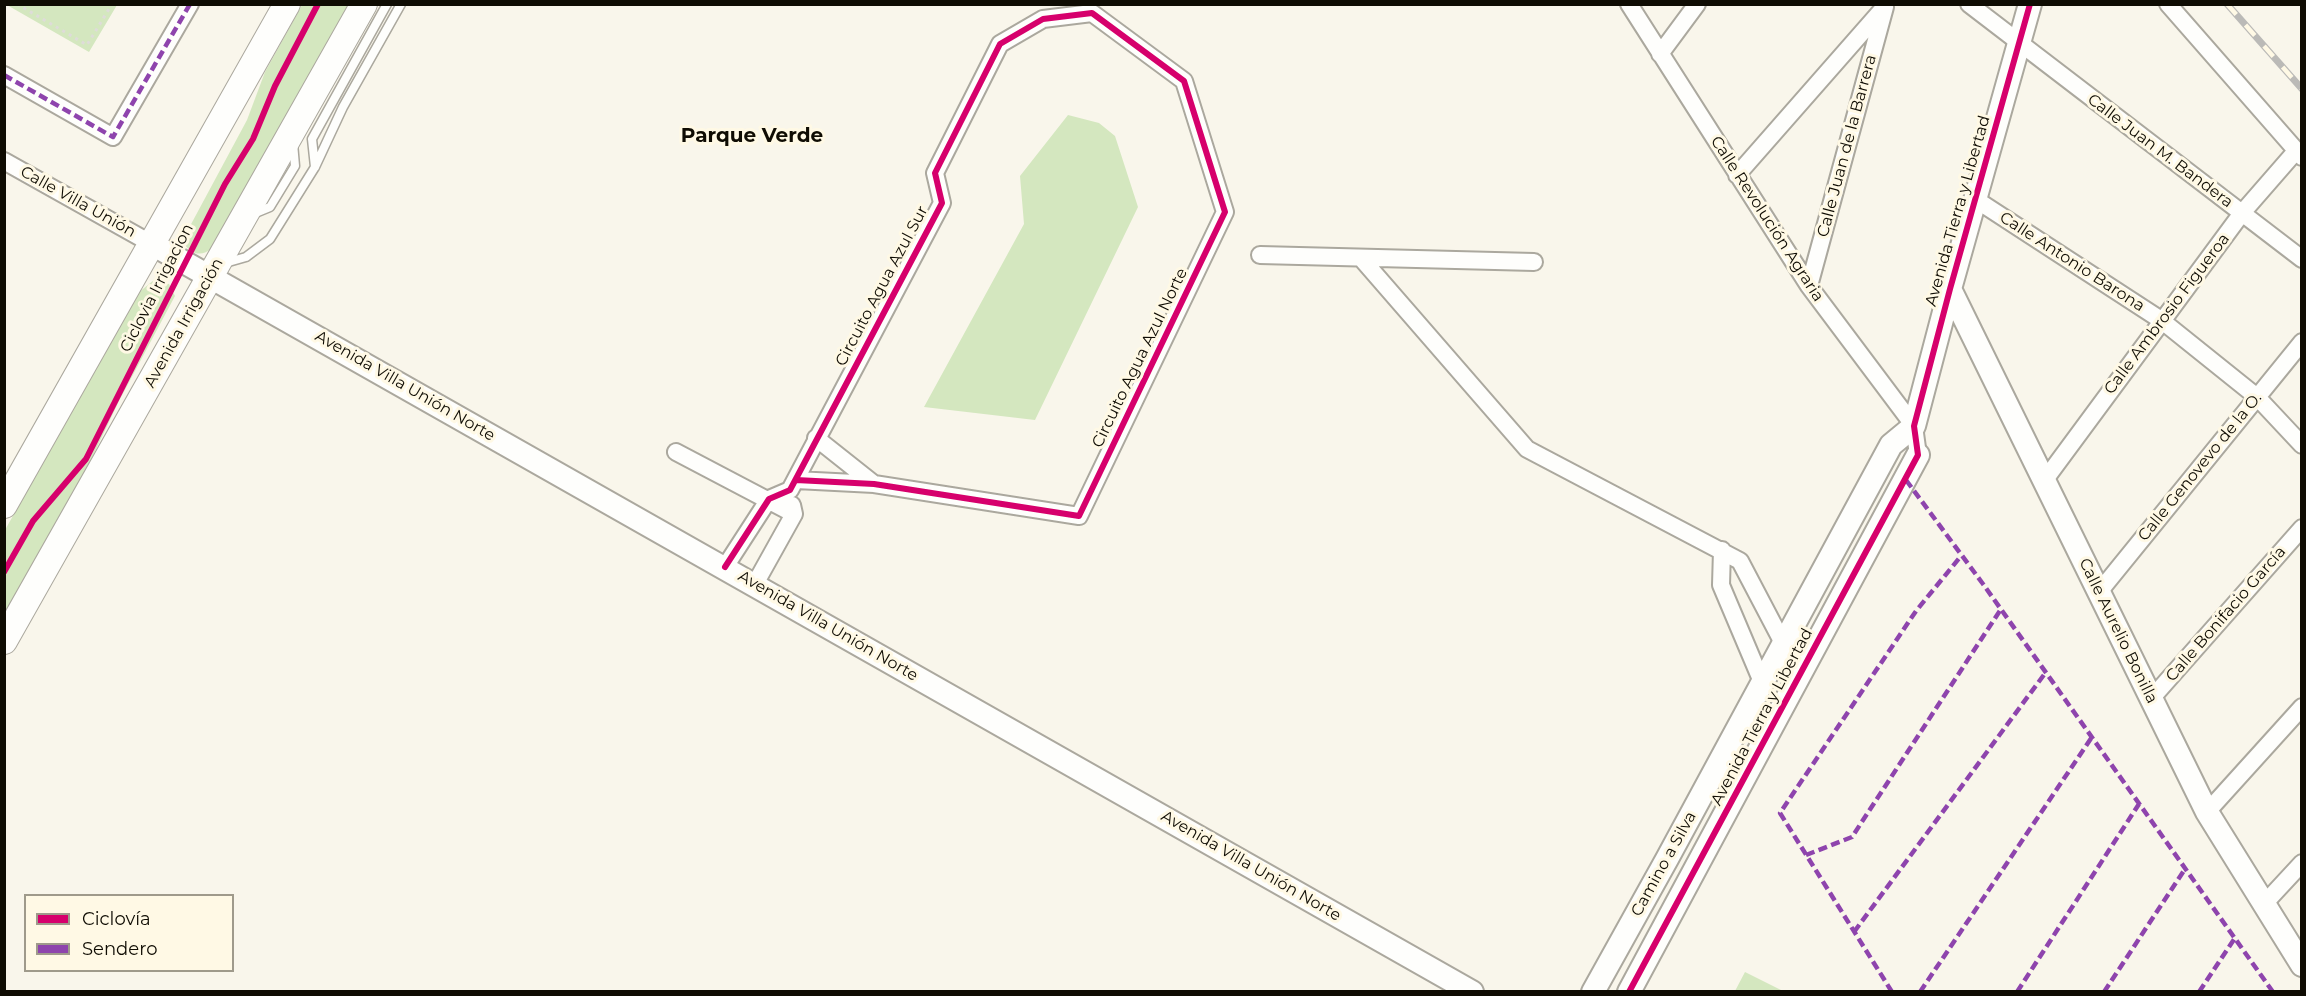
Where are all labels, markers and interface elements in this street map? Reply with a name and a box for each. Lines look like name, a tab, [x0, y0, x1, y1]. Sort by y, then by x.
street label: Calle Juan de la Barrera	[1813, 53, 1881, 239]
street label: Calle Juan M. Bandera	[2083, 90, 2237, 212]
street label: Avenida Tierra y Libertad	[1922, 113, 1994, 309]
district label: Parque Verde	[681, 124, 823, 148]
street label: Calle Revolución Agraria	[1706, 133, 1828, 305]
street label: Calle Villa Unión	[17, 162, 139, 242]
street label: Circuito Agua Azul Sur	[832, 203, 932, 369]
street label: Calle Antonio Barona	[1996, 208, 2148, 316]
street label: Ciclovia Irrigacion	[116, 221, 198, 355]
street label: Calle Ambrosio Figueroa	[2100, 230, 2234, 398]
street label: Avenida Irrigación	[140, 255, 228, 391]
street label: Circuito Agua Azul Norte	[1088, 265, 1192, 451]
street label: Avenida Villa Unión Norte	[312, 327, 498, 445]
street label: Calle Genovevo de la O.	[2134, 389, 2266, 545]
street label: Calle Bonifacio García	[2162, 542, 2290, 686]
street label: Calle Aurelio Bonilla	[2074, 555, 2162, 707]
street label: Avenida Villa Unión Norte	[735, 567, 921, 685]
street label: Avenida Tierra y Libertad	[1707, 625, 1817, 809]
street label: Avenida Villa Unión Norte	[1158, 807, 1344, 925]
street label: Camino a Silva	[1627, 808, 1701, 920]
legend	[24, 894, 234, 972]
text: Ciclovía	[82, 908, 151, 930]
text: Sendero	[82, 938, 157, 960]

